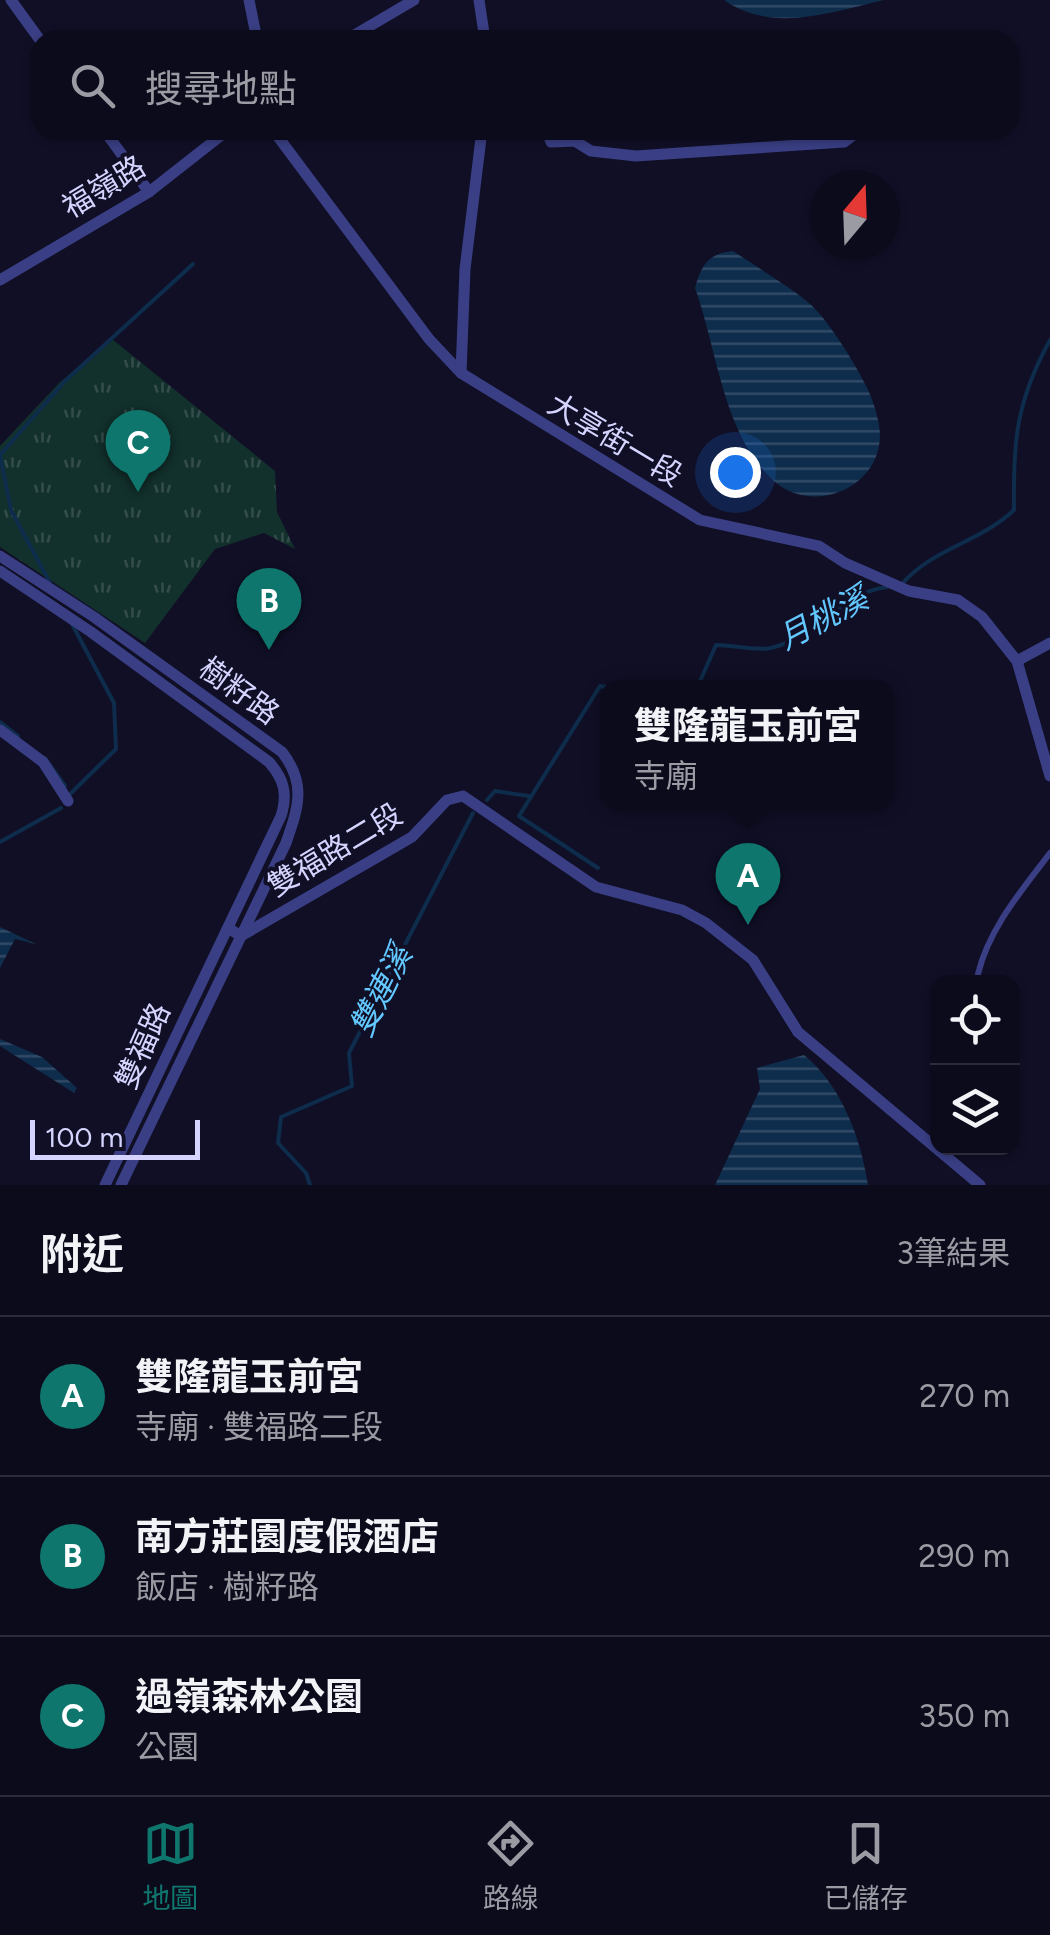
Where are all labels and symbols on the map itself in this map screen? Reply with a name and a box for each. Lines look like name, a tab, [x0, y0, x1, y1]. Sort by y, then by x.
street label: 福嶺路	[56, 148, 152, 226]
north arrow	[810, 170, 900, 260]
street label: 大享街一段	[541, 385, 689, 494]
pin: C	[106, 410, 170, 492]
your location	[710, 447, 761, 498]
pin: B	[236, 568, 302, 650]
water label: 月桃溪	[772, 577, 878, 657]
street label: 樹籽路	[192, 649, 287, 732]
street label: 雙福路二段	[261, 795, 409, 904]
pin: A	[716, 842, 780, 925]
water label: 雙連溪	[342, 936, 422, 1042]
street label: 雙福路	[107, 997, 178, 1094]
scale bar	[30, 1115, 200, 1160]

